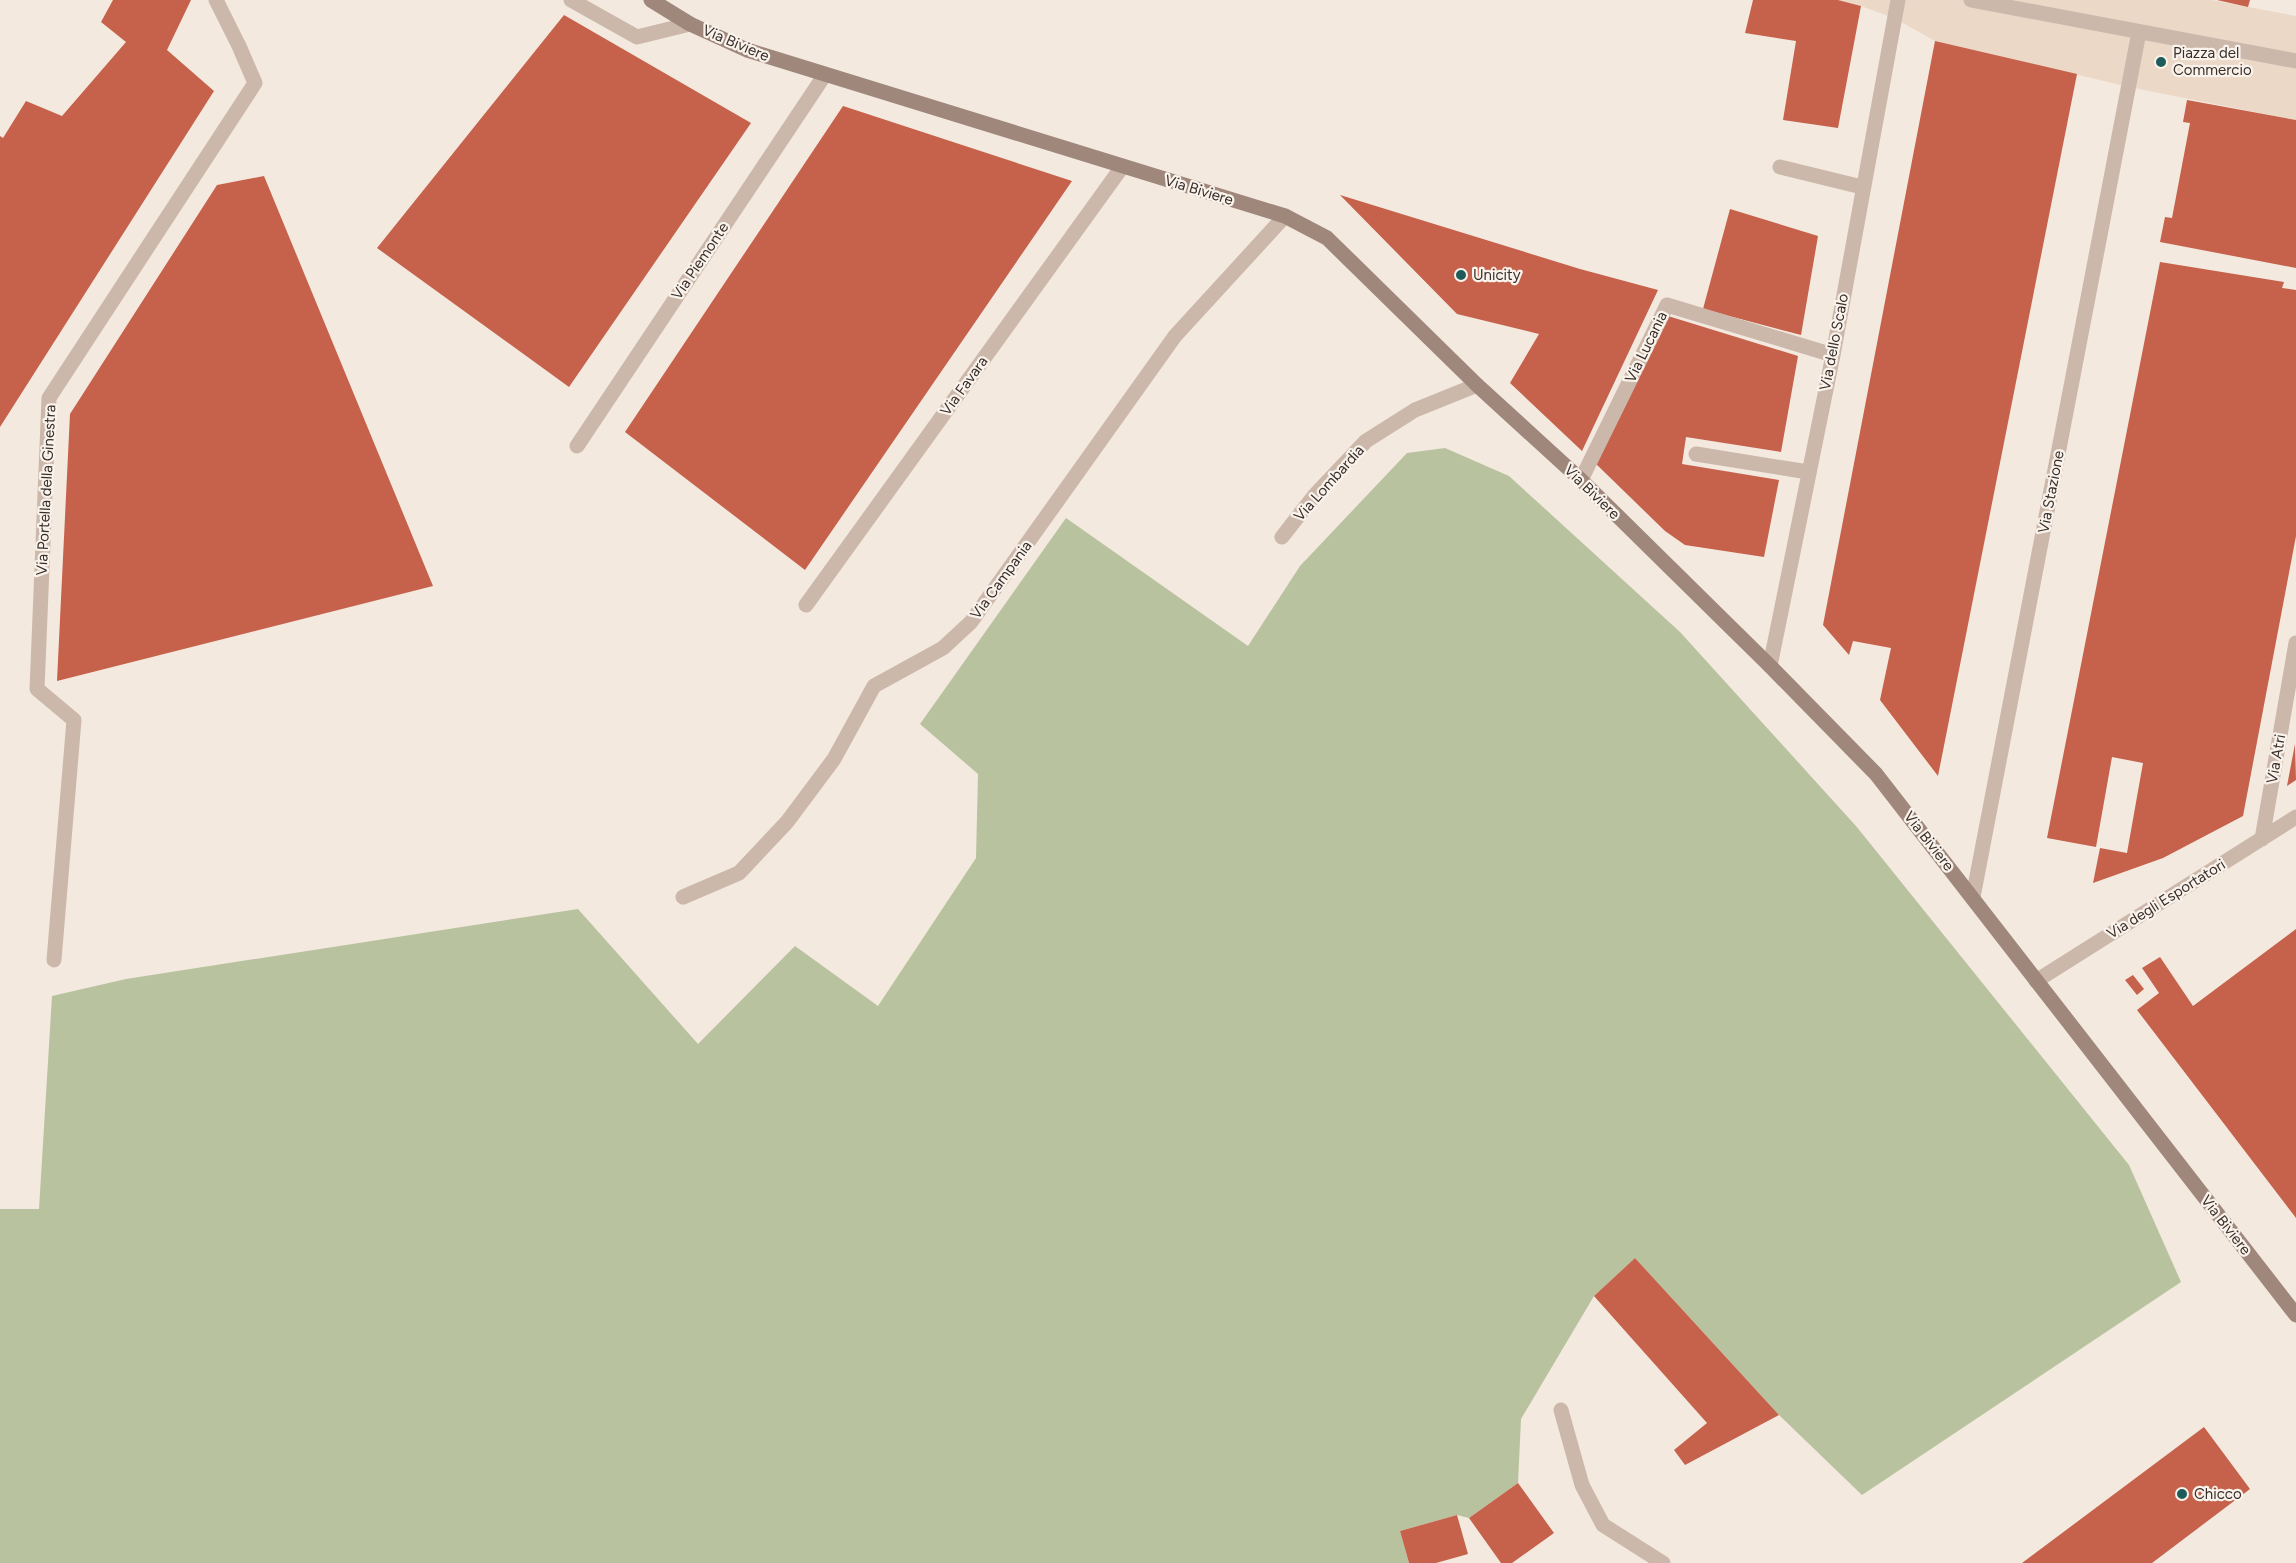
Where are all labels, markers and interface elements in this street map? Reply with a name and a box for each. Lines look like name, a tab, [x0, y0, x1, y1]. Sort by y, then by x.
street label: Via Biviere	[700, 21, 772, 65]
place label: Piazza del Commercio	[2173, 44, 2252, 79]
marker: Piazza del Commercio	[2154, 55, 2168, 69]
street label: Via Biviere	[1163, 171, 1235, 209]
street label: Via Piemonte	[668, 219, 732, 303]
place label: Unicity	[1473, 266, 1521, 284]
marker: Unicity	[1454, 268, 1468, 282]
street label: Via dello Scalo	[1816, 292, 1852, 392]
street label: Via Lucania	[1621, 309, 1671, 385]
street label: Via Favara	[936, 353, 992, 419]
street label: Via Portella della Ginestra	[33, 404, 59, 576]
street label: Via Lombardia	[1290, 441, 1368, 525]
street label: Via Stazione	[2034, 449, 2068, 535]
street label: Via Biviere	[1560, 461, 1624, 523]
street label: Via Campania	[967, 537, 1035, 623]
street label: Via Atri	[2263, 733, 2289, 785]
street label: Via Biviere	[1900, 808, 1958, 874]
street label: Via degli Esportatori	[2103, 855, 2229, 943]
street label: Via Biviere	[2197, 1192, 2255, 1258]
place label: Chicco	[2194, 1485, 2242, 1503]
marker: Chicco	[2175, 1487, 2189, 1501]

